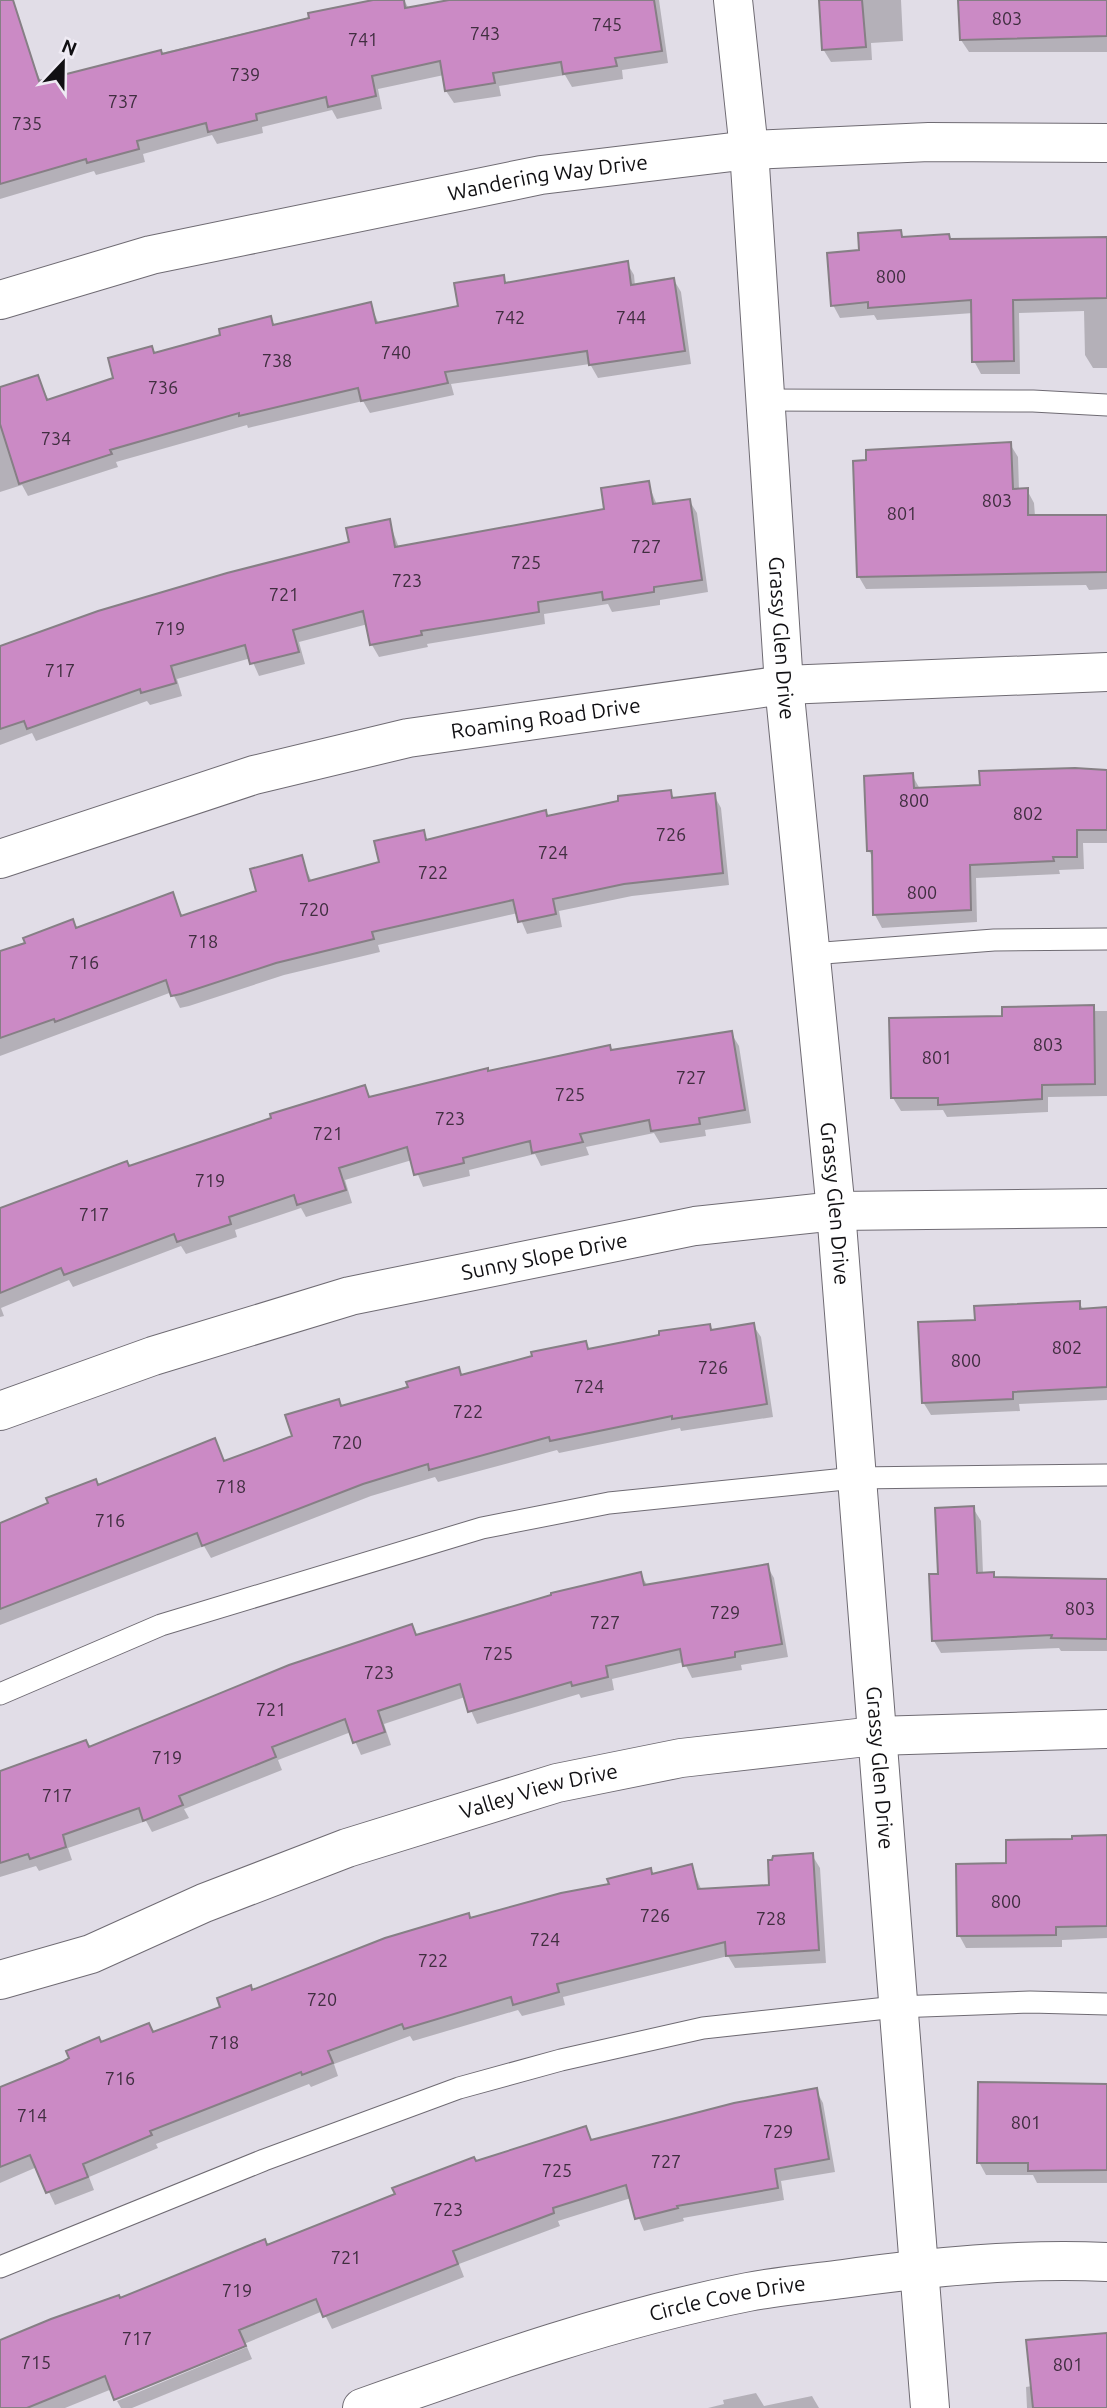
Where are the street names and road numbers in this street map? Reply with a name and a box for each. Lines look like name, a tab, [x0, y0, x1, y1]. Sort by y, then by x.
street label: Wandering Way Drive	[446, 149, 649, 205]
street label: Grassy Glen Drive	[765, 556, 800, 721]
street label: Roaming Road Drive	[449, 692, 642, 743]
street label: Grassy Glen Drive	[816, 1121, 855, 1286]
street label: Sunny Slope Drive	[459, 1227, 630, 1284]
street label: Grassy Glen Drive	[862, 1685, 899, 1850]
street label: Valley View Drive	[457, 1758, 620, 1823]
street label: Circle Cove Drive	[646, 2271, 807, 2325]

